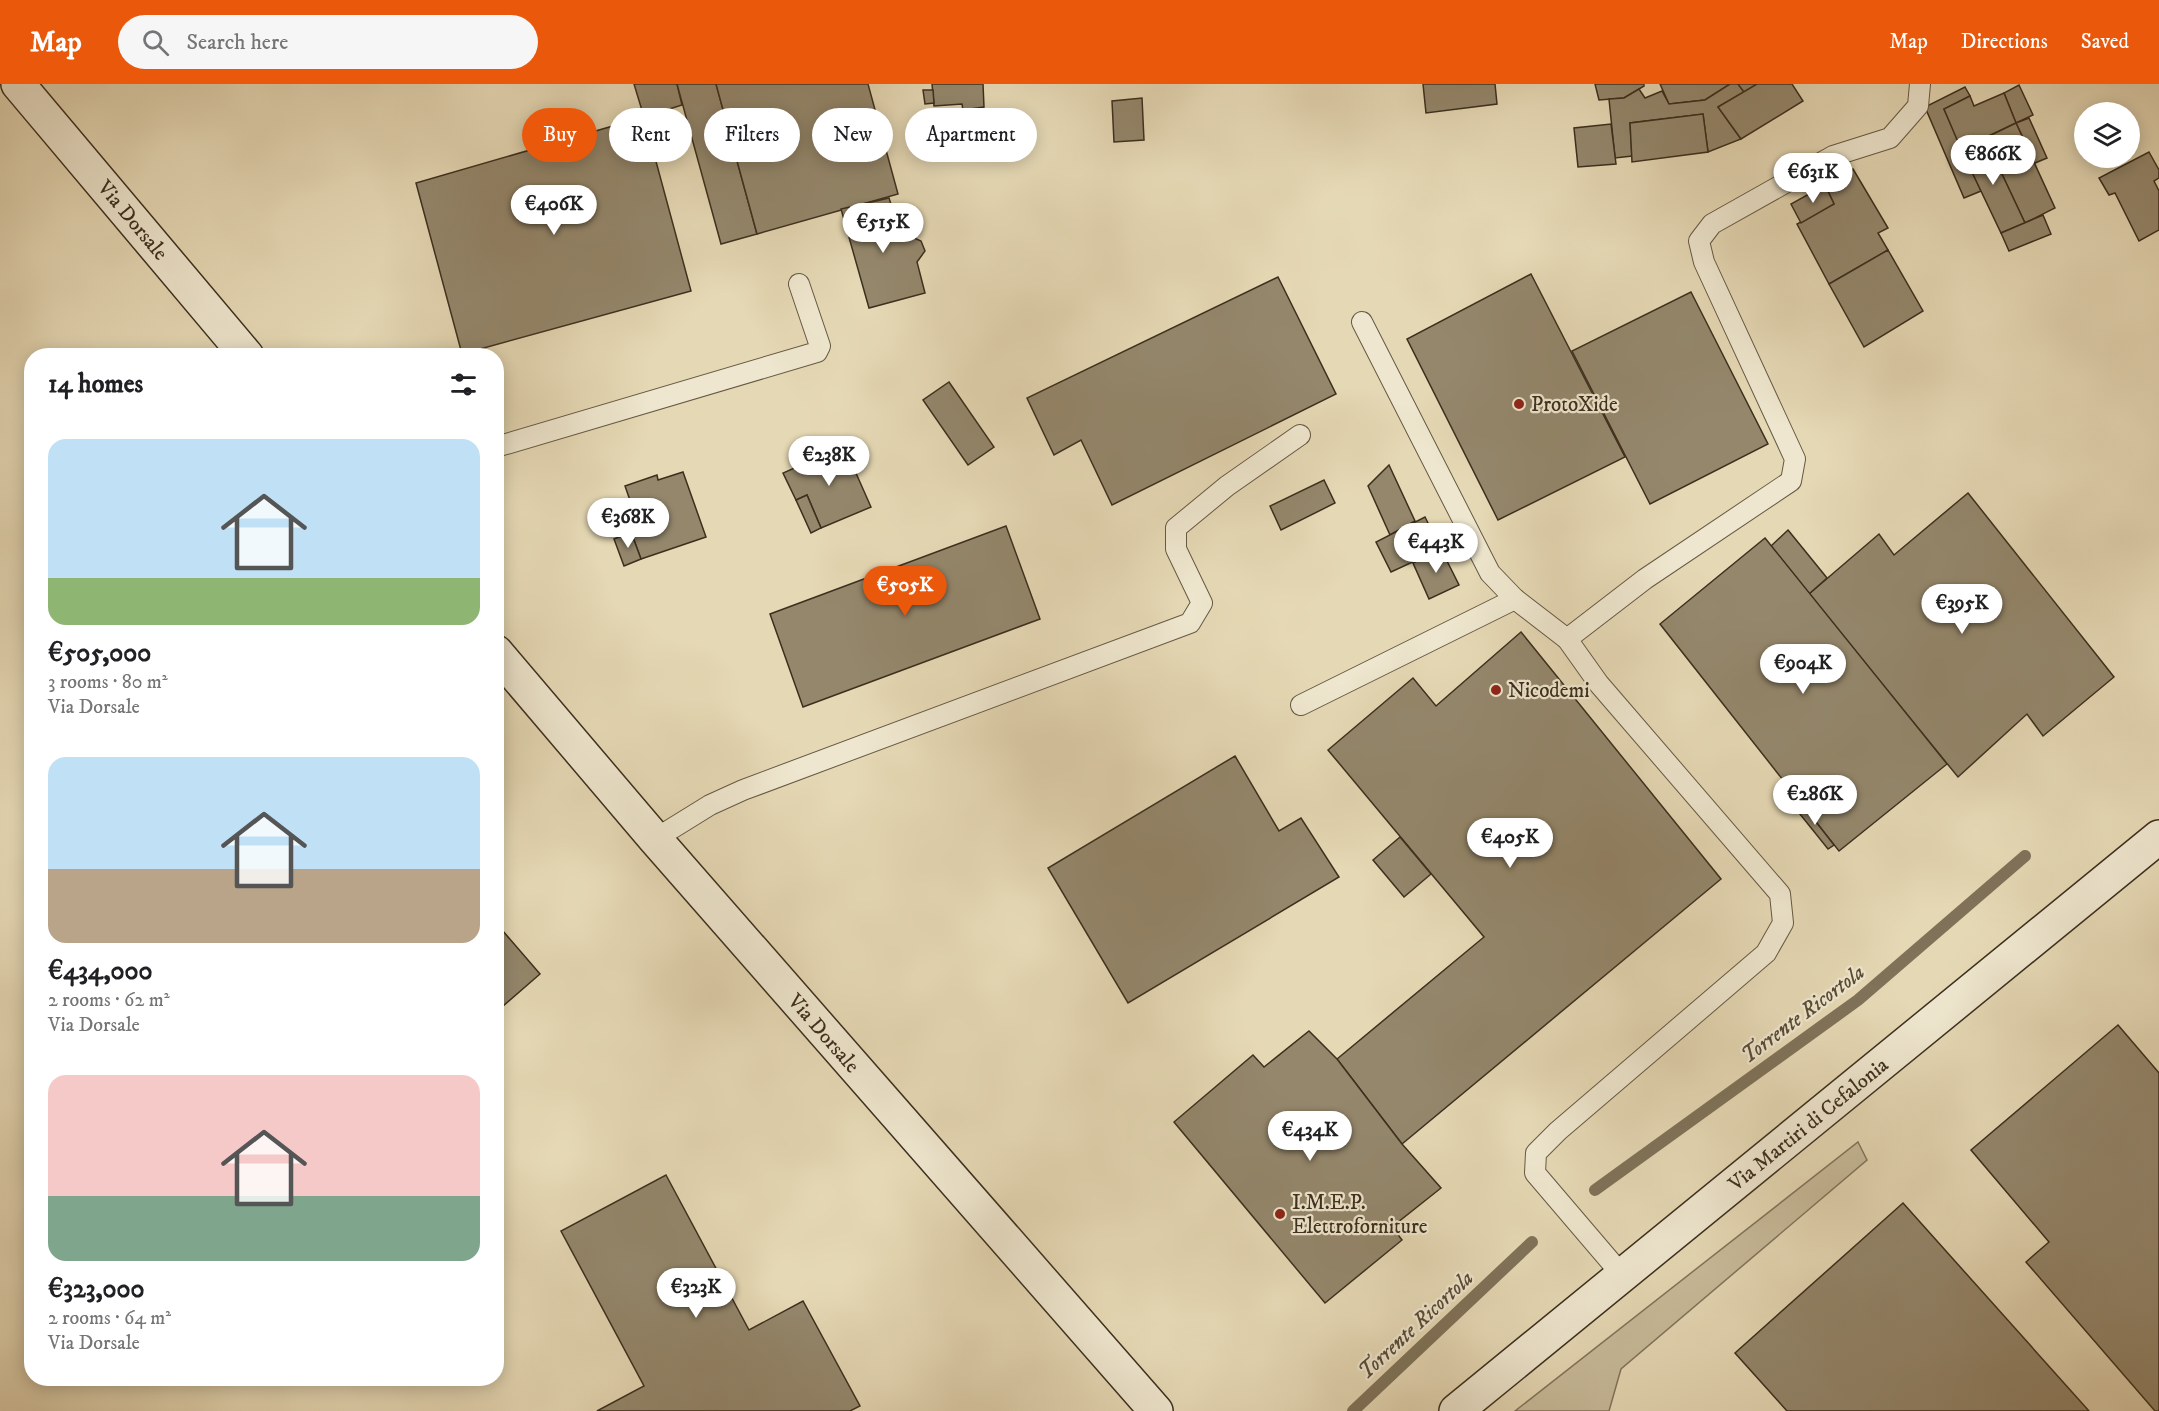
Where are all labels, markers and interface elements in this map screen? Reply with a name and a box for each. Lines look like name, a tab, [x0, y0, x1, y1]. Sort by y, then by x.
search box	[118, 15, 538, 69]
text: Map	[30, 25, 82, 60]
icon: search	[139, 26, 172, 59]
text: Search here	[187, 29, 288, 56]
text: Map	[1889, 29, 1928, 55]
text: Directions	[1961, 29, 2048, 55]
text: Saved	[2081, 29, 2129, 55]
map controls	[2074, 102, 2140, 168]
button: layers	[2074, 102, 2140, 168]
chip: Buy	[522, 108, 597, 162]
chip: Rent	[609, 108, 692, 162]
chip: Filters	[704, 108, 800, 162]
chip: New	[812, 108, 893, 162]
chip: Apartment	[905, 108, 1037, 162]
pin: €866K	[1951, 135, 2035, 186]
text: €866K	[1965, 142, 2021, 167]
pin: €631K	[1771, 153, 1855, 204]
text: €631K	[1788, 160, 1839, 185]
street label: Via Dorsale	[91, 175, 173, 266]
pin: €406K	[512, 185, 596, 236]
text: €406K	[525, 192, 583, 217]
pin: €515K	[841, 203, 925, 254]
text: €515K	[857, 210, 909, 235]
text: 14 homes	[48, 368, 143, 401]
icon: filters	[447, 368, 480, 401]
place label: ProtoXide	[1531, 392, 1618, 418]
marker: ProtoXide	[1512, 397, 1526, 411]
pin: €238K	[787, 436, 871, 487]
text: €238K	[802, 443, 856, 468]
icon: home	[210, 478, 318, 586]
pin: €368K	[586, 498, 670, 549]
text: €368K	[601, 505, 655, 530]
pin: €443K	[1394, 523, 1478, 574]
text: €443K	[1408, 530, 1464, 555]
pin: €505K	[863, 566, 947, 617]
text: €505K	[877, 573, 933, 598]
pin: €395K	[1920, 584, 2004, 635]
text: €395K	[1935, 591, 1989, 616]
text: €505,000	[48, 637, 151, 670]
pin: €904K	[1761, 644, 1845, 695]
text: €904K	[1774, 651, 1832, 676]
text: 3 rooms · 80 m²	[48, 670, 168, 695]
place label: Nicodemi	[1508, 678, 1590, 704]
marker: Nicodemi	[1489, 683, 1503, 697]
text: Via Dorsale	[48, 695, 140, 720]
pin: €286K	[1773, 775, 1857, 826]
text: €286K	[1787, 782, 1843, 807]
icon: home	[210, 796, 318, 904]
pin: €405K	[1468, 818, 1552, 869]
text: €405K	[1481, 825, 1539, 850]
text: €434,000	[48, 955, 152, 988]
water label: Torrente Ricortola	[1736, 959, 1870, 1070]
text: 2 rooms · 62 m²	[48, 988, 170, 1013]
street label: Via Dorsale	[781, 988, 865, 1079]
text: Via Dorsale	[48, 1013, 140, 1038]
street label: Via Martiri di Cefalonia	[1723, 1052, 1894, 1198]
pin: €434K	[1268, 1111, 1352, 1162]
icon: home	[210, 1114, 318, 1222]
text: €434K	[1282, 1118, 1338, 1143]
place label: I.M.E.P. Elettroforniture	[1292, 1190, 1428, 1240]
marker: I.M.E.P. Elettroforniture	[1273, 1207, 1287, 1221]
water label: Torrente Ricortola	[1353, 1265, 1479, 1385]
pin: €323K	[654, 1268, 738, 1319]
text: €323,000	[48, 1273, 144, 1306]
text: €323K	[671, 1275, 721, 1300]
text: 2 rooms · 64 m²	[48, 1306, 171, 1331]
text: Via Dorsale	[48, 1331, 140, 1356]

